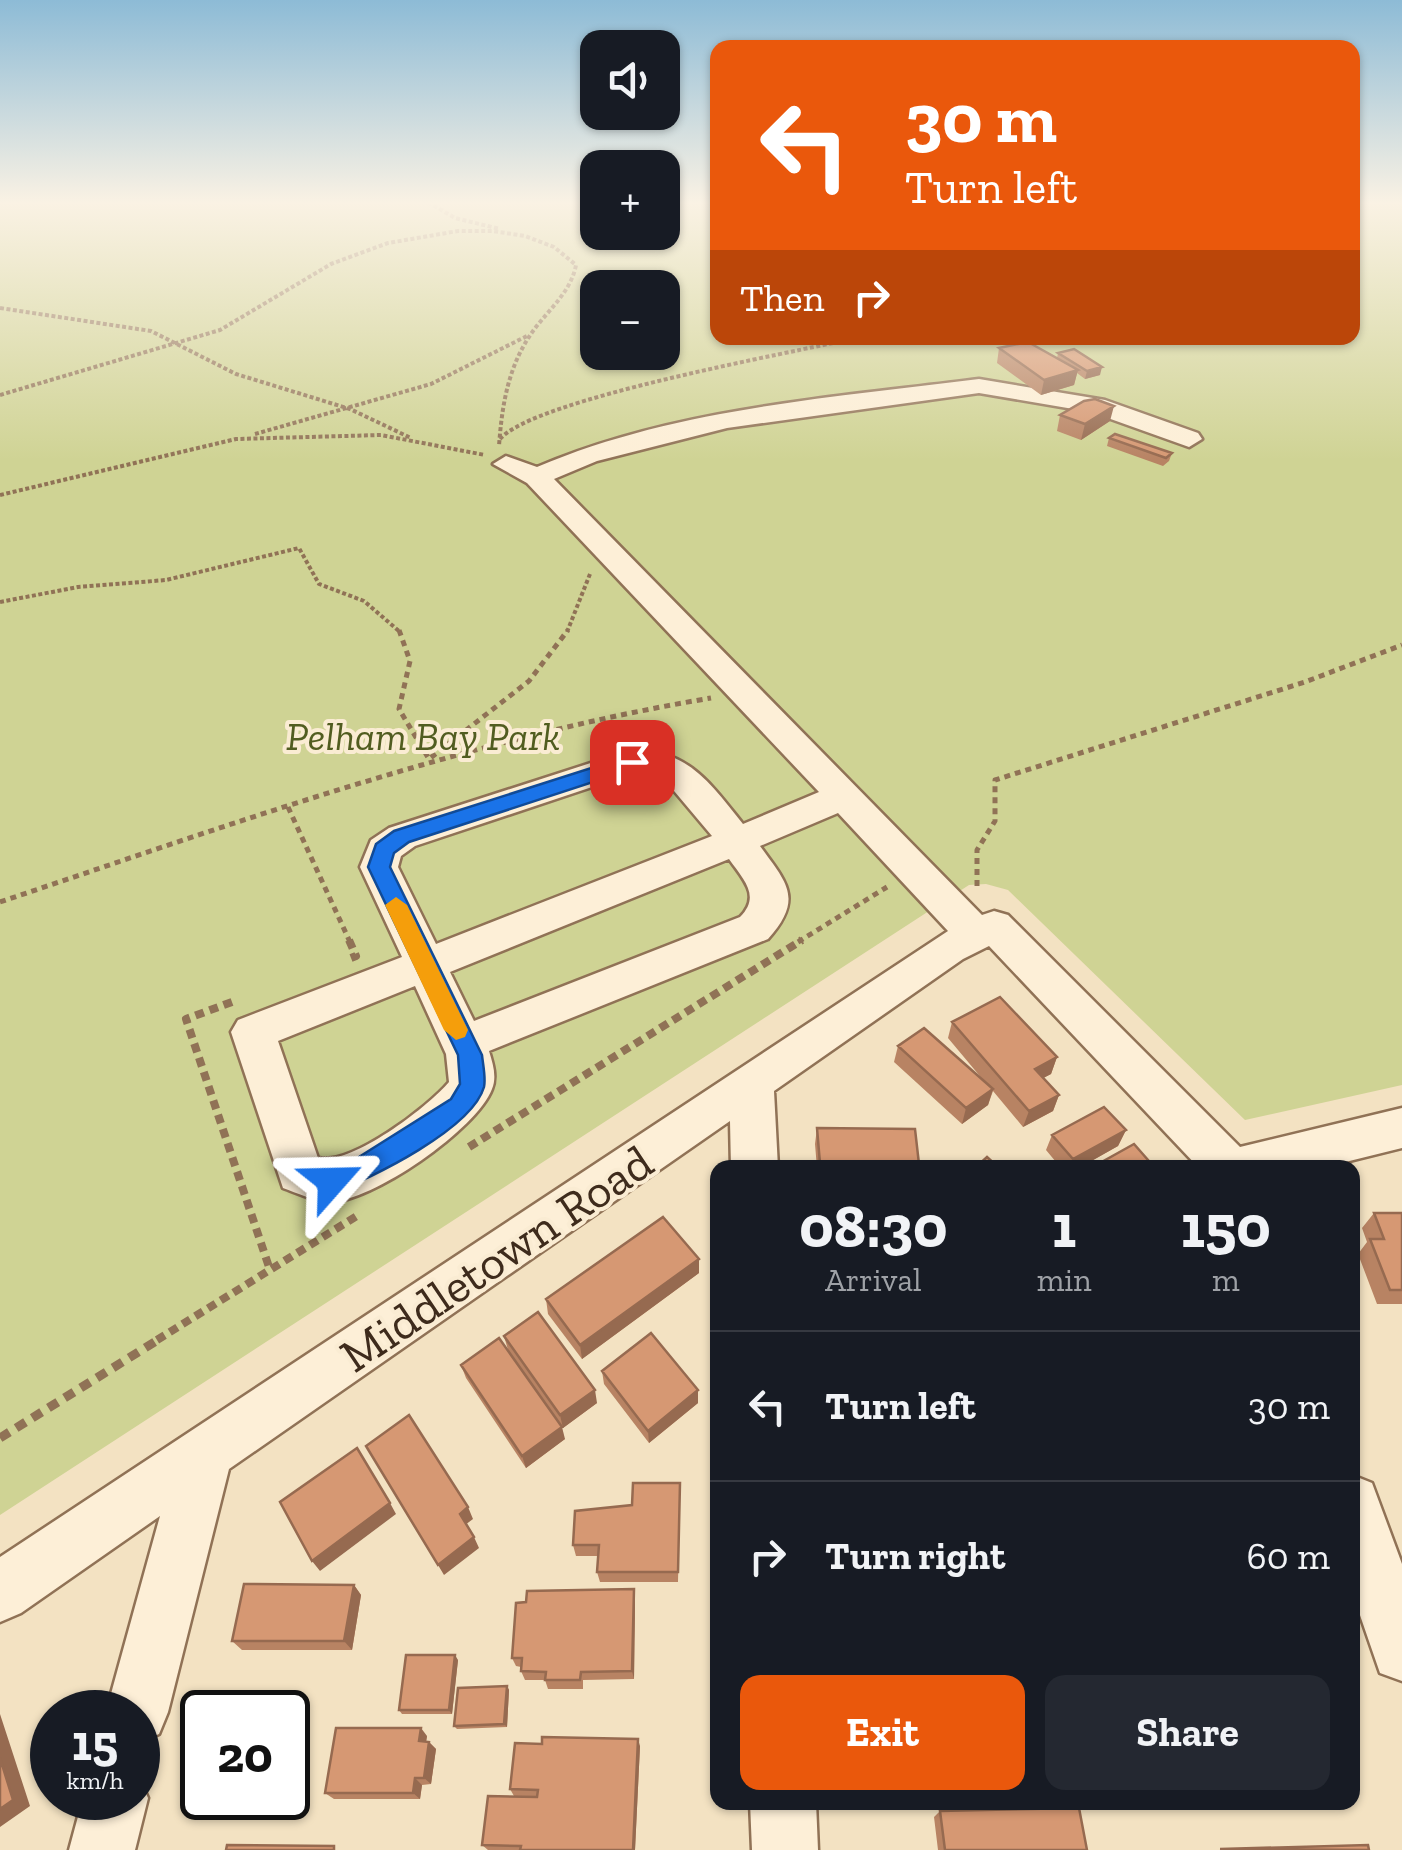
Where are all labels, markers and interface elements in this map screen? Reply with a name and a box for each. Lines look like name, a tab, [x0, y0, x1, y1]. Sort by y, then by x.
map controls	[580, 30, 680, 370]
button: sound	[580, 30, 680, 130]
text: 30 m	[905, 76, 1057, 160]
icon: left	[740, 80, 870, 210]
button: +	[580, 150, 680, 250]
text: Turn left	[905, 161, 1077, 215]
button: −	[580, 270, 680, 370]
icon: right	[844, 270, 899, 325]
text: Then	[740, 275, 824, 321]
park label: Pelham Bay Park	[286, 712, 560, 760]
pin	[590, 720, 675, 805]
icon: arrive	[605, 735, 660, 790]
position arrow	[280, 1129, 384, 1233]
street label: Middletown Road	[329, 1133, 663, 1384]
text: 08:30	[799, 1190, 947, 1262]
text: 1	[1052, 1190, 1076, 1262]
text: 150	[1181, 1190, 1271, 1262]
text: Arrival	[825, 1261, 922, 1299]
text: min	[1037, 1261, 1092, 1299]
text: m	[1212, 1261, 1240, 1299]
icon: left	[740, 1379, 795, 1434]
text: Turn left	[825, 1383, 976, 1429]
text: 30 m	[1248, 1383, 1330, 1429]
icon: right	[740, 1529, 795, 1584]
text: Turn right	[825, 1533, 1005, 1579]
text: 60 m	[1247, 1533, 1330, 1579]
button: Exit	[740, 1675, 1025, 1790]
button: Share	[1045, 1675, 1330, 1790]
speed limit sign: 20	[180, 1690, 310, 1820]
text: 15	[72, 1713, 118, 1773]
text: km/h	[66, 1765, 124, 1795]

